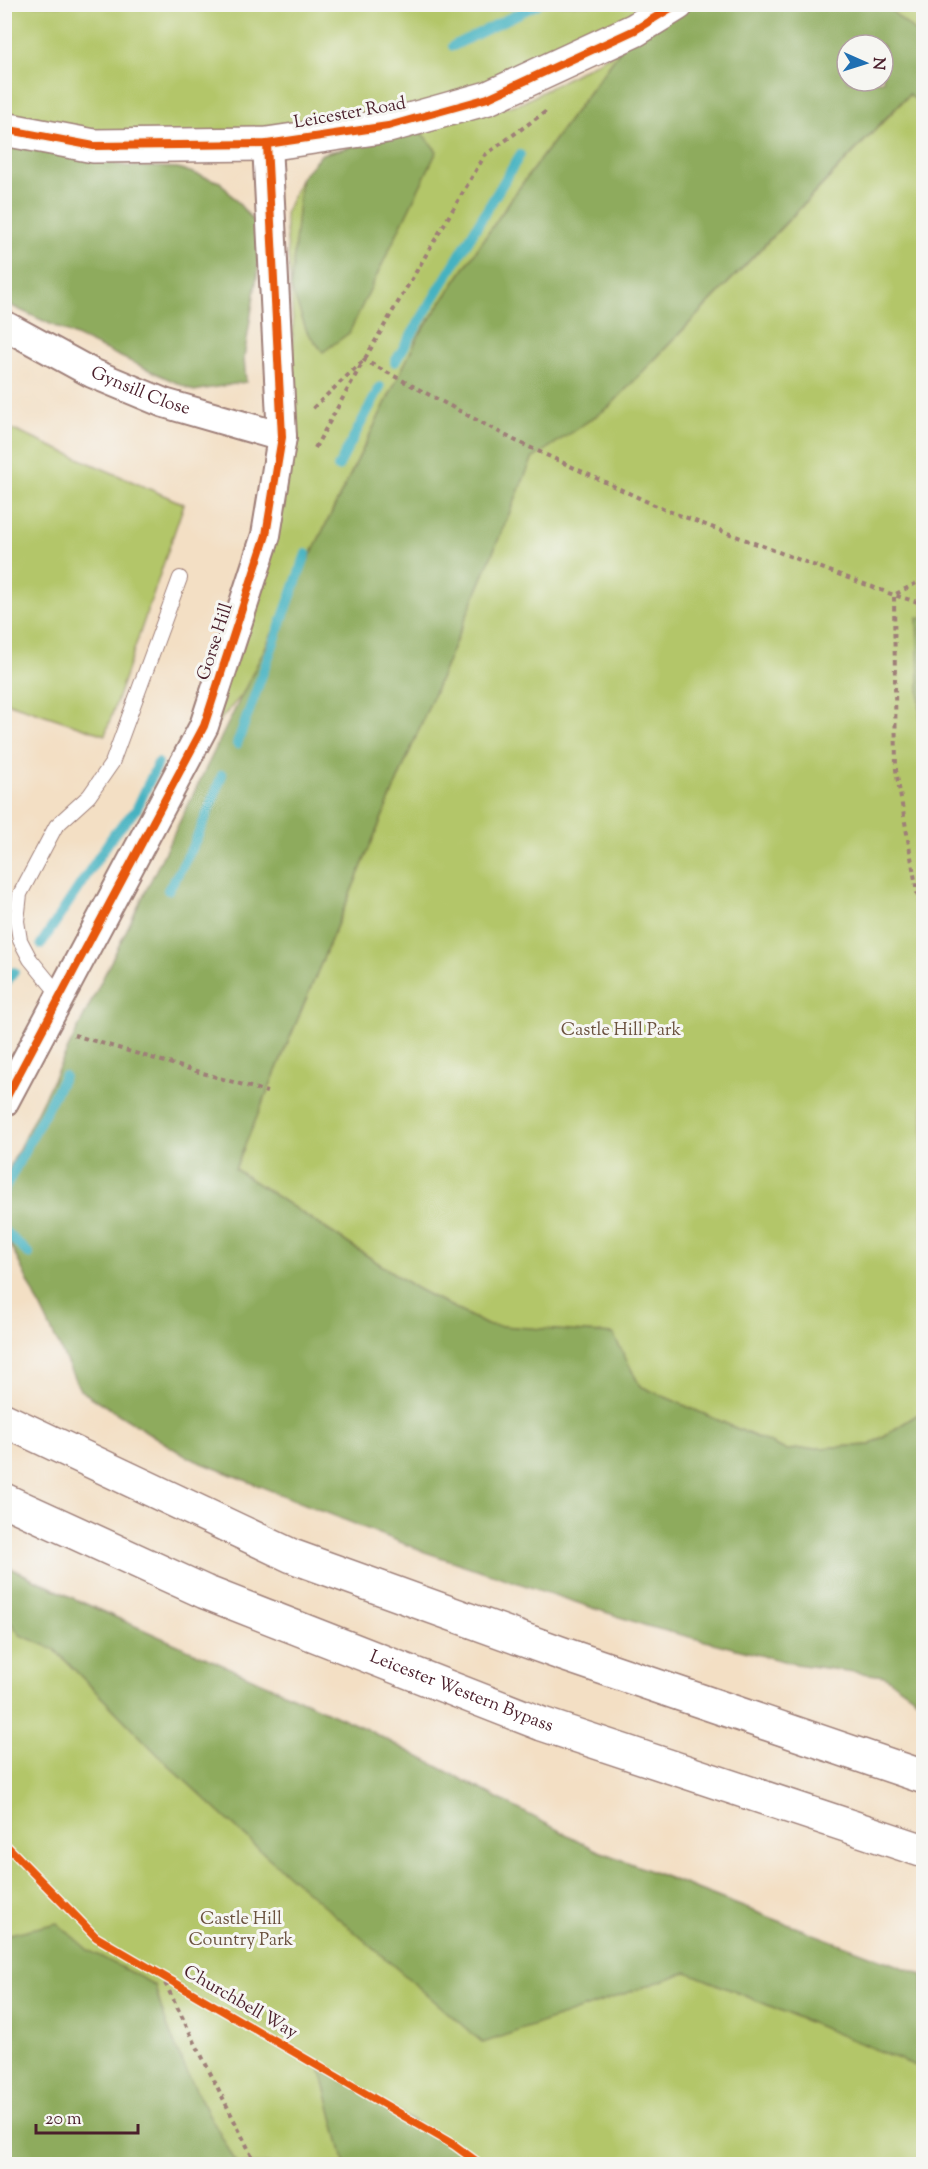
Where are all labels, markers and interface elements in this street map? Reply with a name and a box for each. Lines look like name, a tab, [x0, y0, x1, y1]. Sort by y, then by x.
north arrow	[835, 33, 895, 93]
text: N	[866, 57, 889, 71]
street label: Leicester Road	[292, 91, 408, 137]
street label: Gynsill Close	[86, 361, 193, 423]
street label: Gorse Hill	[191, 600, 241, 684]
park label: Castle Hill Park	[561, 1018, 681, 1044]
street label: Leicester Western Bypass	[365, 1645, 556, 1740]
park label: Castle Hill Country Park	[189, 1907, 294, 1954]
street label: Churchbell Way	[178, 1960, 302, 2046]
scale bar	[36, 2097, 138, 2135]
text: 20 m	[45, 2107, 82, 2133]

